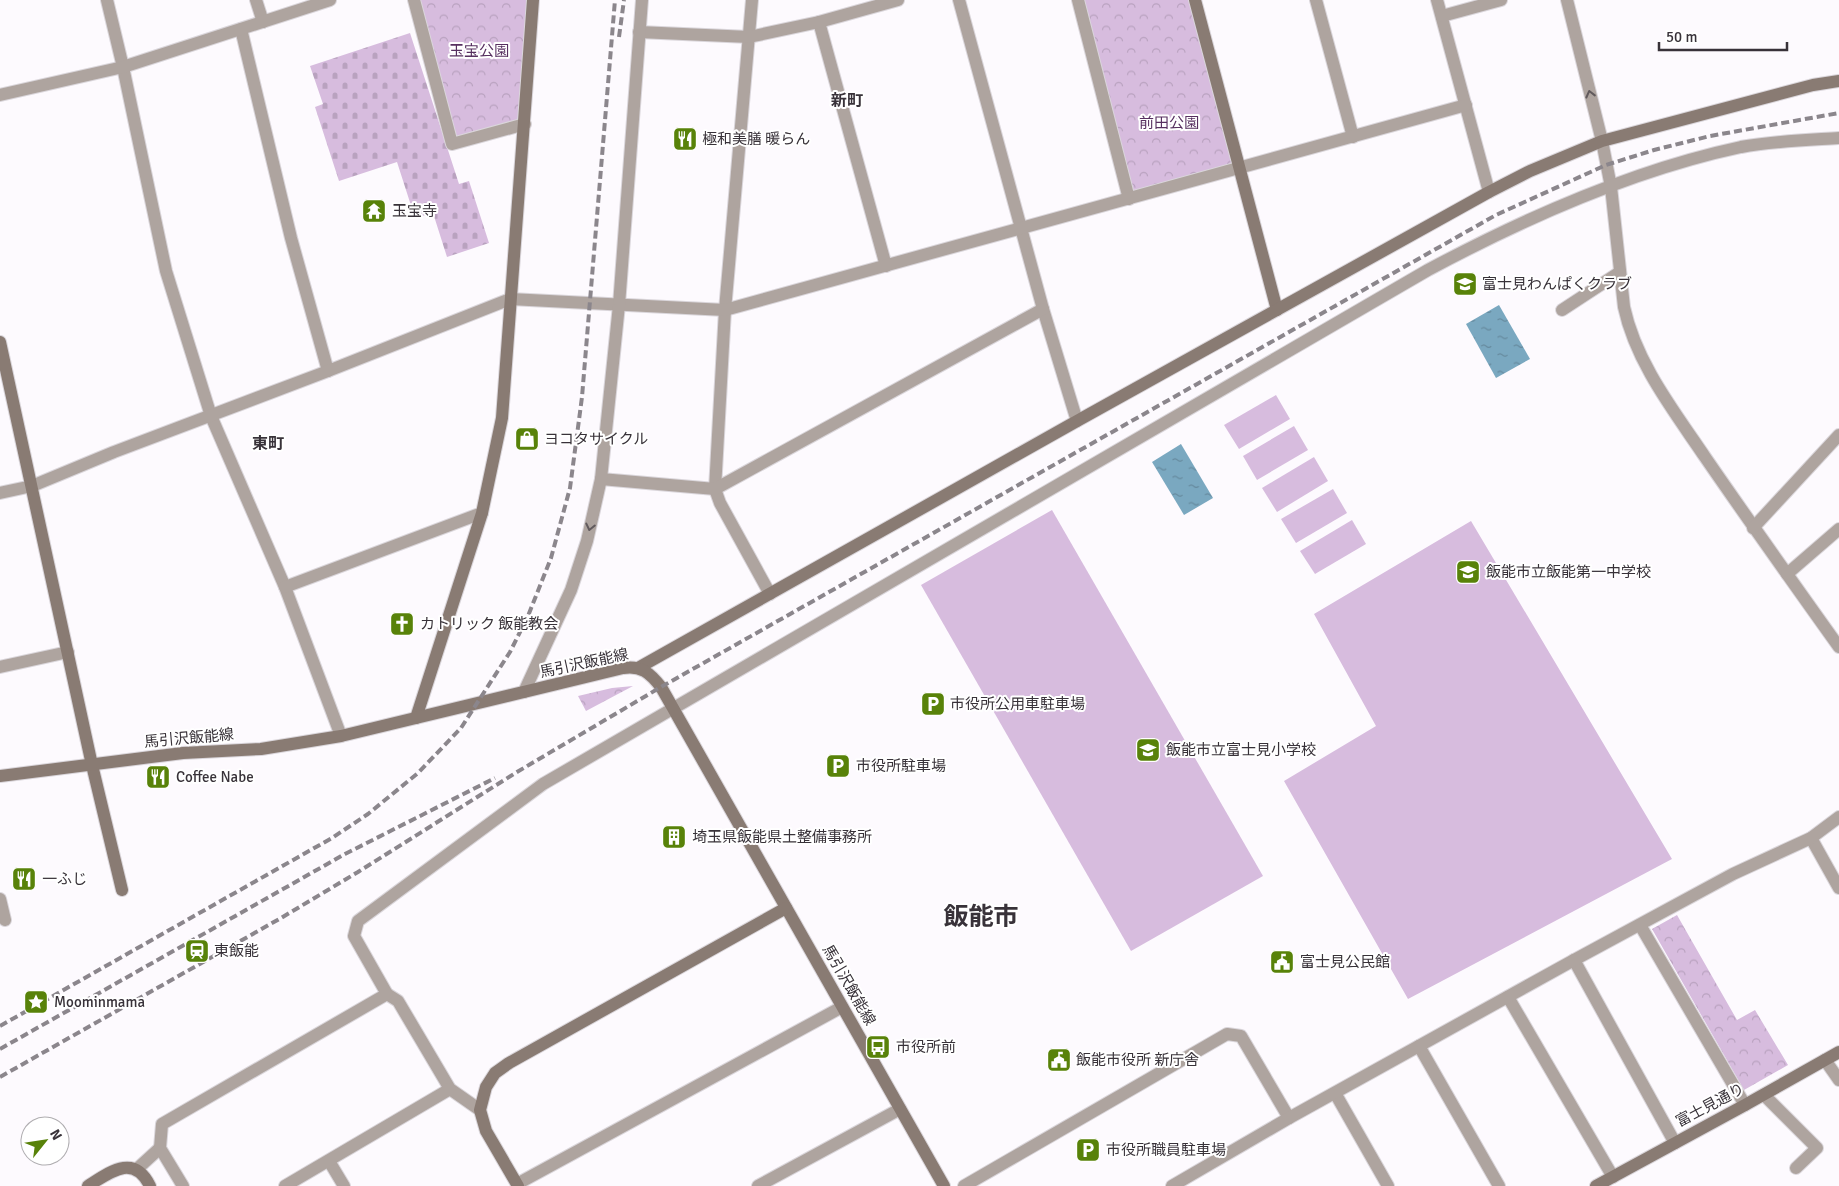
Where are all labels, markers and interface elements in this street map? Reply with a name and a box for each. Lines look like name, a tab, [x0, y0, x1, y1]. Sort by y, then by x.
scale bar	[1659, 20, 1786, 52]
text: 50 m	[1666, 28, 1697, 46]
park label: 玉宝公園	[449, 42, 509, 60]
one-way arrow	[1585, 89, 1596, 98]
district label: 新町	[831, 91, 863, 111]
park label: 前田公園	[1139, 114, 1199, 132]
restaurant icon: 極和美膳 暖らん	[672, 126, 698, 152]
place label: 極和美膳 暖らん	[702, 130, 810, 148]
temple icon: 玉宝寺	[361, 198, 387, 224]
place label: 玉宝寺	[392, 202, 437, 220]
school or university icon: 富士見わんぱくクラブ	[1452, 271, 1478, 297]
place label: 富士見わんぱくクラブ	[1482, 275, 1632, 293]
shop icon: ヨコタサイクル	[514, 426, 540, 452]
place label: ヨコタサイクル	[544, 430, 648, 448]
district label: 東町	[252, 434, 284, 454]
one-way arrow	[585, 522, 596, 531]
school or university icon: 飯能市立飯能第一中学校	[1455, 559, 1481, 585]
place label: 飯能市立飯能第一中学校	[1486, 563, 1651, 581]
church icon: カトリック 飯能教会	[389, 611, 415, 637]
place label: カトリック 飯能教会	[420, 615, 558, 633]
street label: 馬引沢飯能線	[538, 645, 630, 681]
parking icon: 市役所公用車駐車場	[920, 691, 946, 717]
place label: 市役所公用車駐車場	[950, 695, 1085, 713]
street label: 馬引沢飯能線	[143, 725, 235, 751]
school or university icon: 飯能市立富士見小学校	[1135, 737, 1161, 763]
place label: 飯能市立富士見小学校	[1166, 741, 1316, 759]
parking icon: 市役所駐車場	[825, 753, 851, 779]
place label: 市役所駐車場	[856, 757, 946, 775]
restaurant icon: Coffee Nabe	[145, 764, 171, 790]
place label: Coffee Nabe	[176, 768, 254, 786]
building icon: 埼玉県飯能県土整備事務所	[661, 824, 687, 850]
place label: 埼玉県飯能県土整備事務所	[692, 828, 872, 846]
restaurant icon: 一ふじ	[11, 866, 37, 892]
place label: 一ふじ	[42, 870, 87, 888]
district label: 飯能市	[943, 901, 1019, 932]
station icon: 東飯能	[184, 938, 210, 964]
place label: 東飯能	[214, 942, 259, 960]
street label: 馬引沢飯能線	[819, 942, 879, 1028]
public building icon: 富士見公民館	[1269, 949, 1295, 975]
place label: 富士見公民館	[1300, 953, 1390, 971]
place icon: Moominmama	[23, 989, 49, 1015]
place label: Moominmama	[54, 993, 145, 1011]
bus stop icon: 市役所前	[865, 1034, 891, 1060]
place label: 市役所前	[896, 1038, 956, 1056]
public building icon: 飯能市役所 新庁舎	[1046, 1047, 1072, 1073]
place label: 飯能市役所 新庁舎	[1076, 1051, 1199, 1069]
street label: 富士見通り	[1673, 1079, 1747, 1131]
north arrow	[20, 1116, 70, 1166]
text: N	[46, 1126, 66, 1143]
parking icon: 市役所職員駐車場	[1075, 1137, 1101, 1163]
place label: 市役所職員駐車場	[1106, 1141, 1226, 1159]

